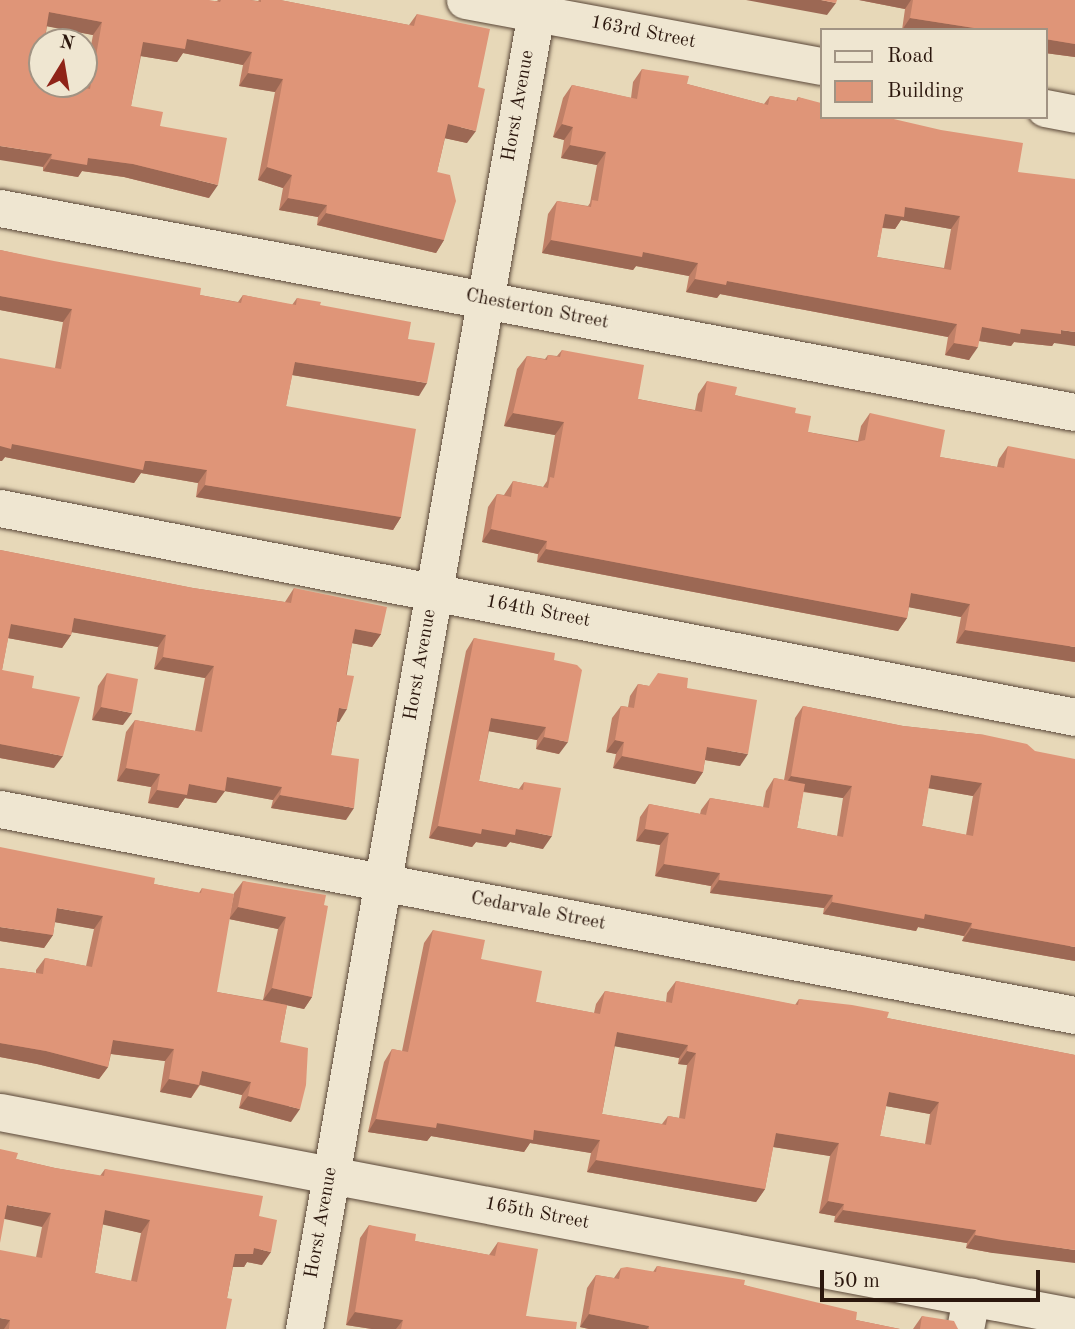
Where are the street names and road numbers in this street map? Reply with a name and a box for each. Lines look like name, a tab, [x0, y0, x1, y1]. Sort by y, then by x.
street label: 163rd Street	[589, 12, 697, 54]
street label: Horst Avenue	[498, 49, 540, 163]
street label: Chesterton Street	[464, 285, 610, 335]
street label: 164th Street	[484, 591, 592, 633]
street label: Horst Avenue	[400, 608, 442, 722]
street label: Cedarvale Street	[469, 888, 607, 936]
street label: Horst Avenue	[301, 1166, 343, 1280]
street label: 165th Street	[483, 1193, 591, 1235]

